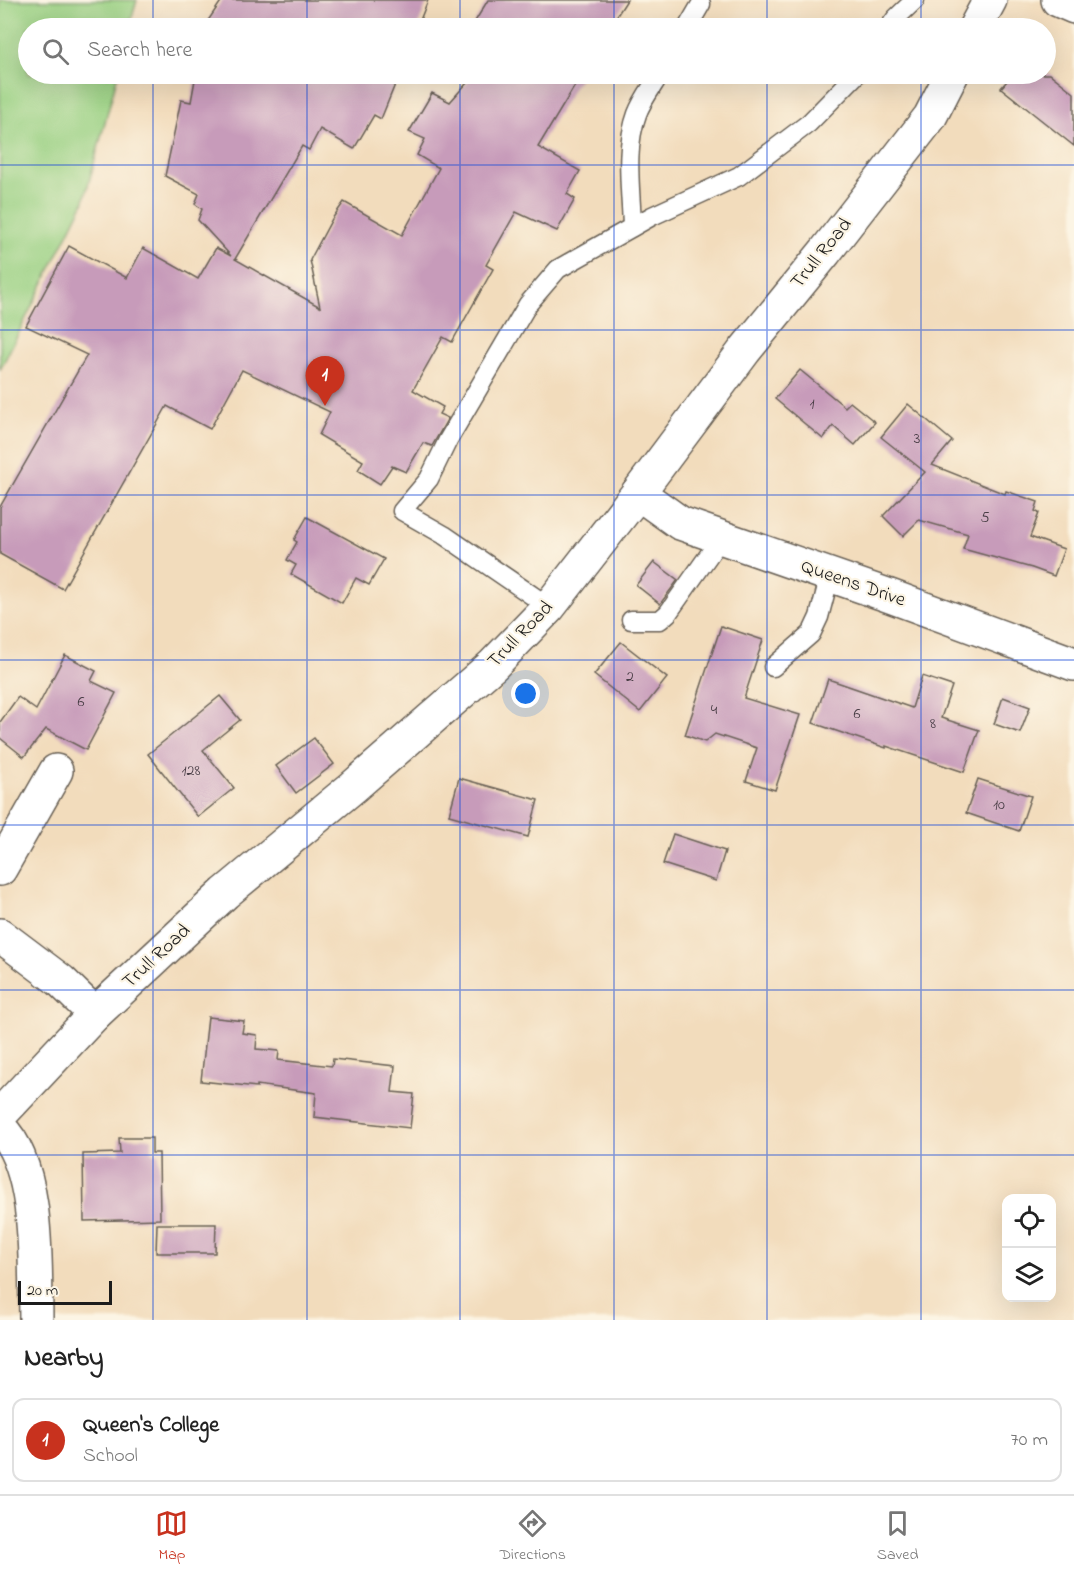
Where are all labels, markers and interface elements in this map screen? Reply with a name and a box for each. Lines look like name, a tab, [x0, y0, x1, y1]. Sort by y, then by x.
search box	[18, 18, 1056, 84]
icon: search	[39, 35, 72, 68]
text: Search here	[87, 35, 192, 67]
street label: Trull Road	[784, 212, 860, 296]
pin: 1	[306, 356, 344, 406]
house number: 1	[809, 392, 815, 416]
house number: 3	[914, 427, 920, 451]
house number: 5	[980, 506, 990, 530]
street label: Queens Drive	[797, 553, 909, 615]
street label: Trull Road	[481, 595, 561, 675]
house number: 2	[626, 665, 634, 689]
your location	[511, 679, 540, 708]
house number: 6	[77, 690, 85, 714]
house number: 4	[711, 698, 718, 722]
house number: 6	[853, 702, 861, 726]
house number: 8	[930, 712, 936, 736]
house number: 128	[181, 759, 201, 783]
house number: 10	[993, 793, 1005, 817]
street label: Trull Road	[116, 918, 198, 996]
map controls	[1002, 1194, 1056, 1302]
button: locate	[1002, 1194, 1056, 1248]
button: layers	[1002, 1248, 1056, 1302]
scale bar	[18, 1278, 112, 1306]
text: 20 m	[27, 1279, 58, 1303]
text: Nearby	[24, 1340, 103, 1378]
text: Queen's College	[83, 1410, 219, 1442]
text: 1	[42, 1426, 49, 1455]
text: 70 m	[1011, 1426, 1048, 1455]
text: School	[83, 1442, 138, 1471]
tab: Map	[155, 1507, 188, 1567]
tab: Directions	[499, 1507, 566, 1567]
tab: Saved	[877, 1507, 919, 1567]

